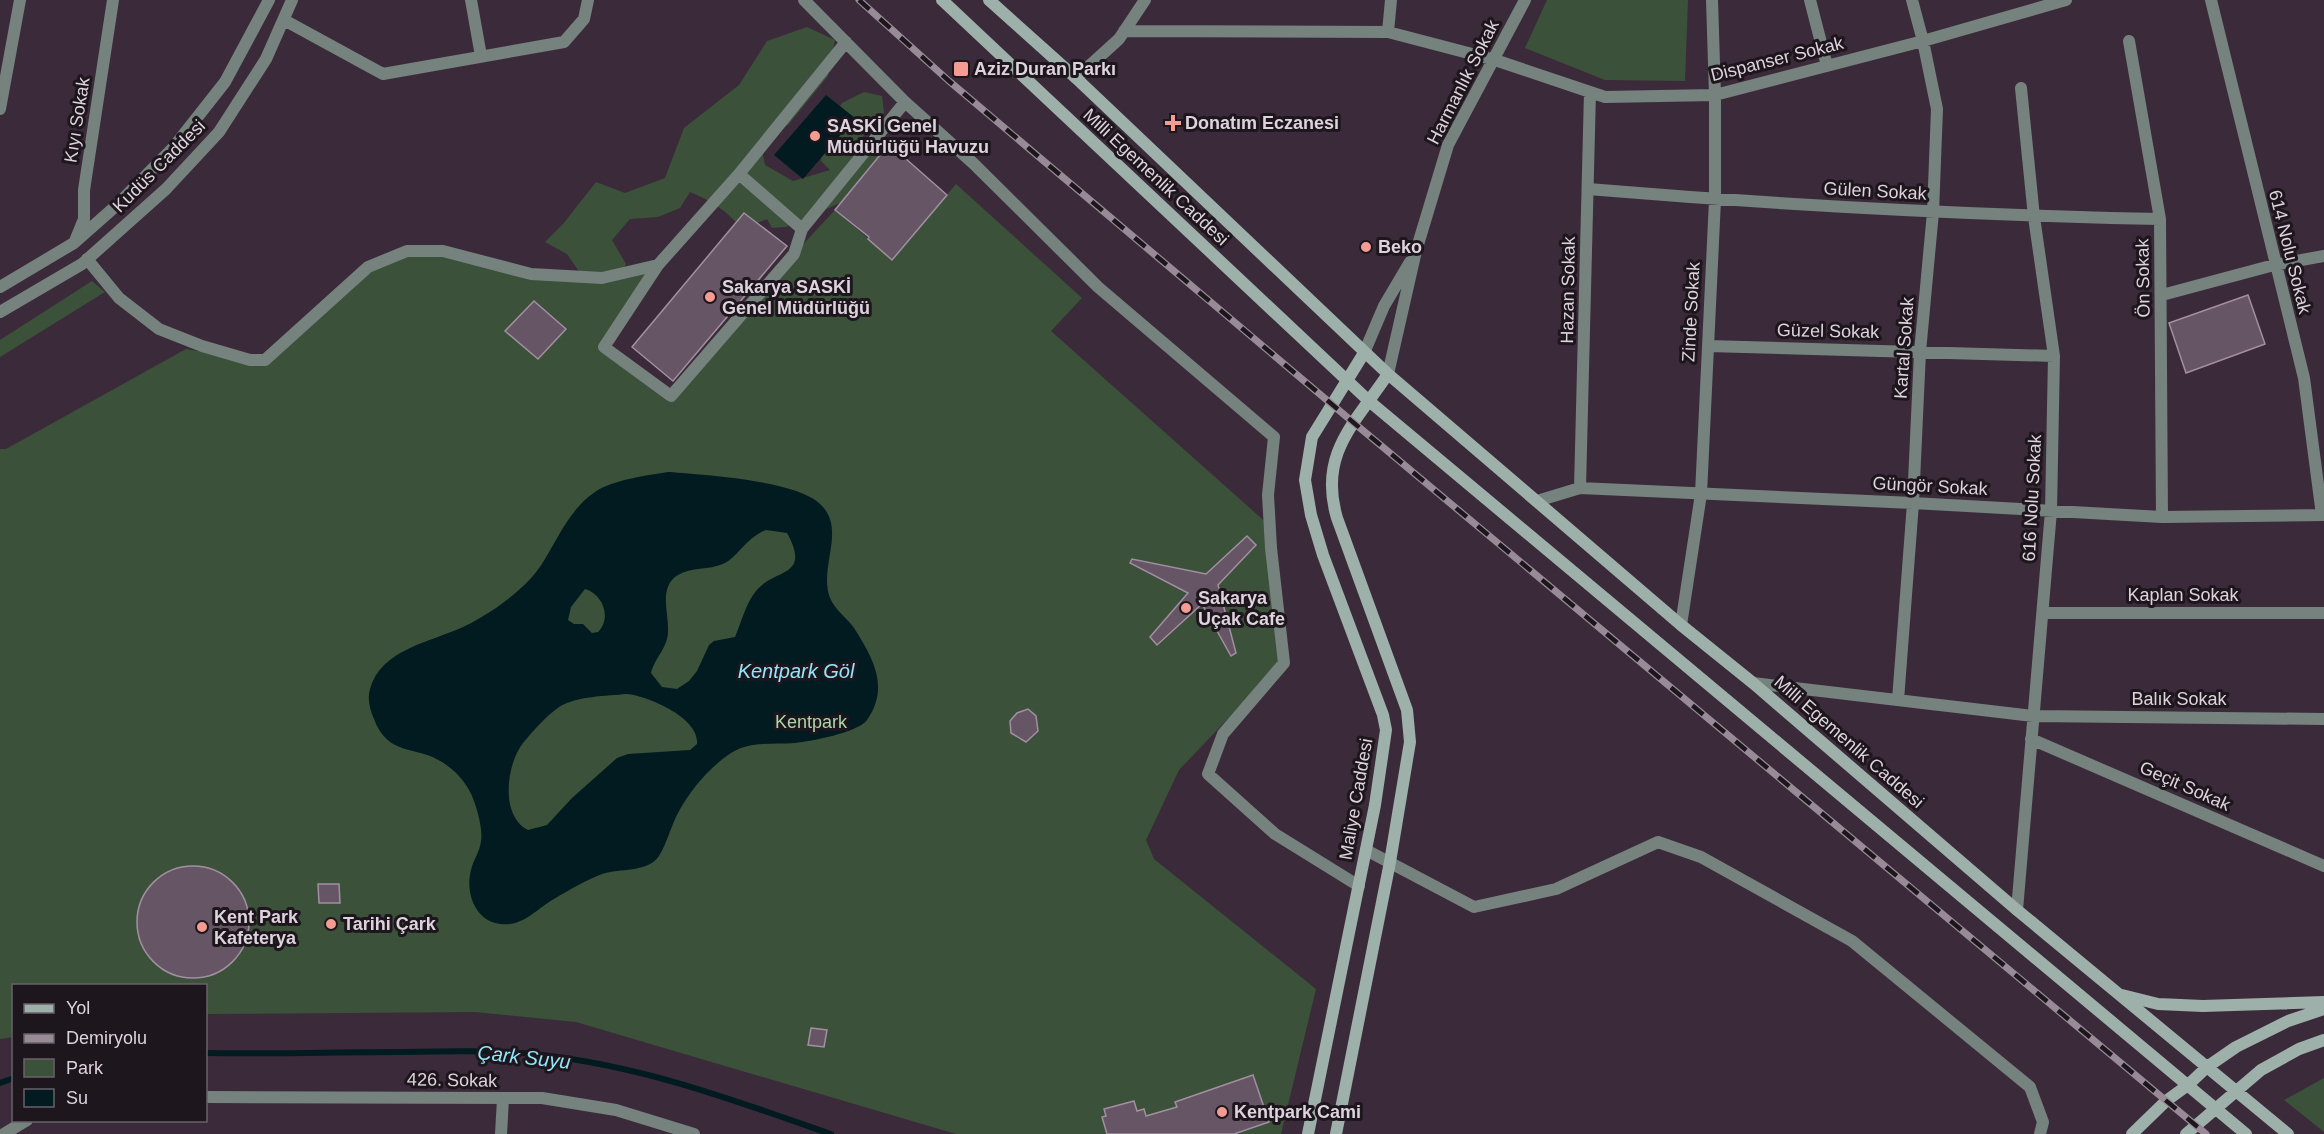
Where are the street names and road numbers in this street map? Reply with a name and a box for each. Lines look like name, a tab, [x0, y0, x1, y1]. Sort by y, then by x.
street label: Harmanlık Sokak	[1423, 16, 1503, 148]
street label: Dispanser Sokak	[1709, 33, 1846, 85]
street label: Kıyı Sokak	[60, 75, 94, 164]
street label: Milli Egemenlik Caddesi	[1079, 105, 1233, 249]
street label: Kudüs Caddesi	[109, 116, 209, 216]
street label: Gülen Sokak	[1823, 178, 1928, 204]
street label: 614 Nolu Sokak	[2265, 188, 2315, 317]
street label: Hazan Sokak	[1557, 235, 1579, 344]
street label: Ön Sokak	[2132, 237, 2154, 318]
street label: Zinde Sokak	[1678, 261, 1704, 362]
street label: Kartal Sokak	[1890, 295, 1918, 400]
street label: Güzel Sokak	[1777, 320, 1880, 342]
street label: 616 Nolu Sokak	[2019, 433, 2045, 562]
street label: Güngör Sokak	[1872, 473, 1989, 499]
street label: Kaplan Sokak	[2127, 585, 2240, 605]
street label: Milli Egemenlik Caddesi	[1770, 672, 1928, 812]
street label: Balık Sokak	[2131, 689, 2228, 709]
street label: Maliye Caddesi	[1335, 737, 1377, 861]
street label: Geçit Sokak	[2137, 757, 2234, 815]
street label: 426. Sokak	[407, 1069, 498, 1091]

